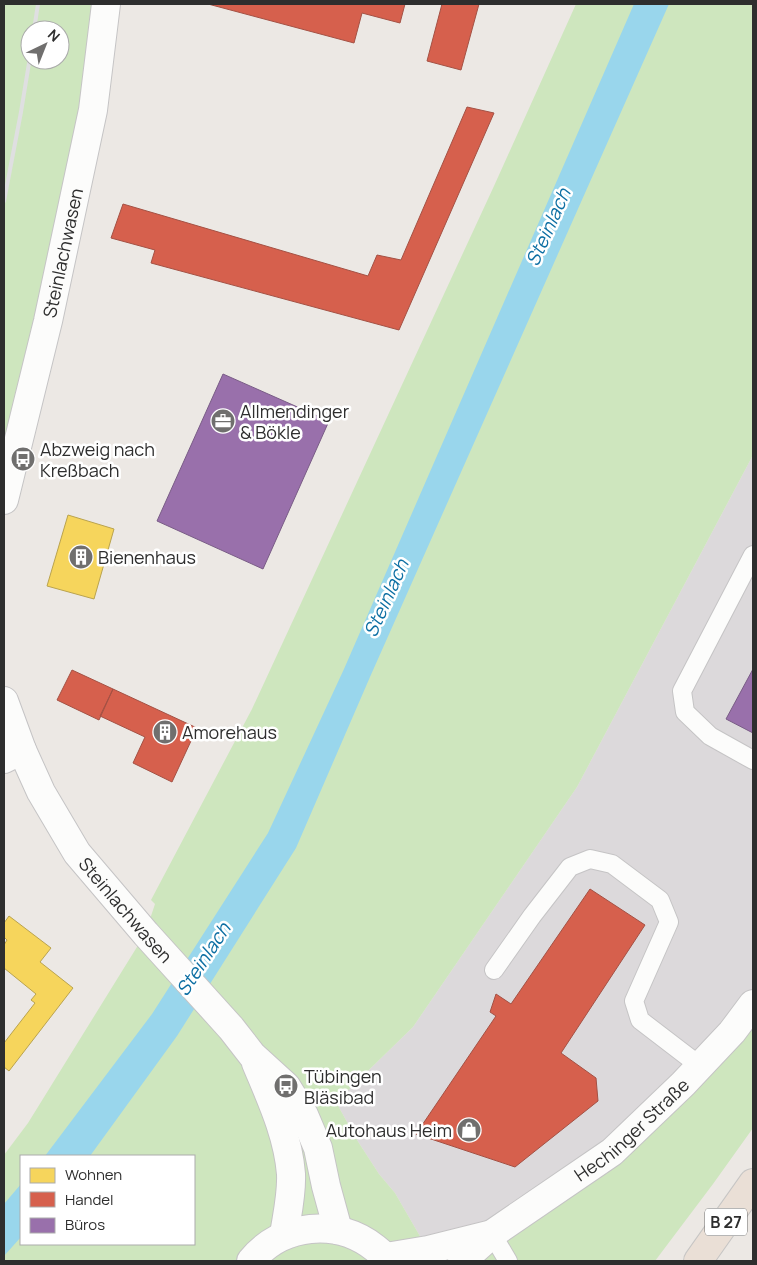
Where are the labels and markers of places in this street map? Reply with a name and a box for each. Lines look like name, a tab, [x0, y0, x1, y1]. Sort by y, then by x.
place label: Allmendinger & Bökle	[240, 399, 350, 444]
office icon: Allmendinger & Bökle	[210, 408, 236, 434]
place label: Abzweig nach Kreßbach	[40, 437, 155, 482]
bus stop icon: Abzweig nach Kreßbach	[10, 446, 36, 472]
building icon: Bienenhaus	[68, 544, 94, 570]
place label: Bienenhaus	[98, 545, 196, 569]
building icon: Amorehaus	[152, 719, 178, 745]
place label: Amorehaus	[182, 720, 277, 744]
place label: Tübingen Bläsibad	[304, 1064, 382, 1109]
bus stop icon: Tübingen Bläsibad	[273, 1073, 299, 1099]
shop icon: Autohaus Heim	[456, 1117, 482, 1143]
place label: Autohaus Heim	[326, 1118, 452, 1142]

